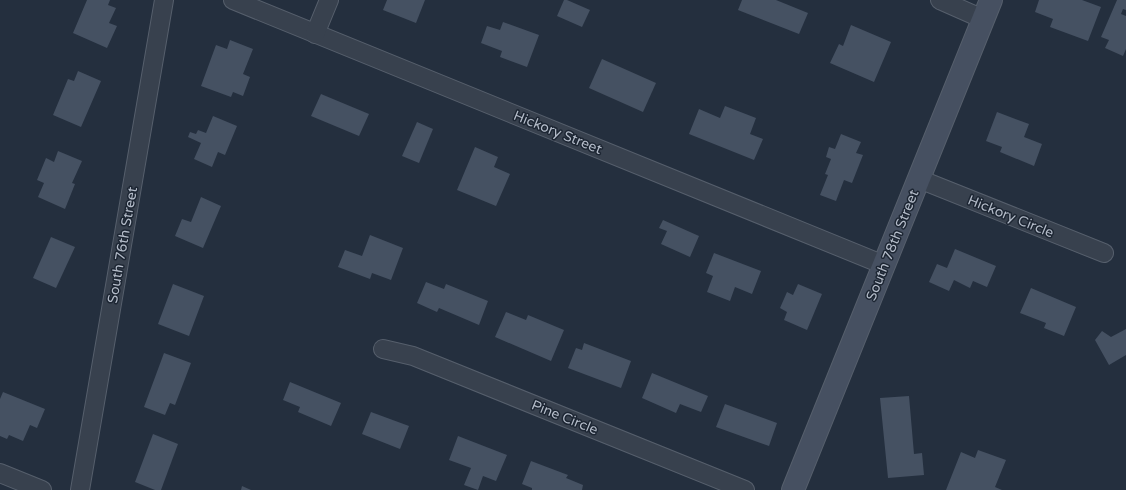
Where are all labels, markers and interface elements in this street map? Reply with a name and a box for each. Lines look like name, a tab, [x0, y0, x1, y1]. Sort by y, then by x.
street label: Hickory Street	[511, 107, 605, 158]
street label: South 76th Street	[104, 185, 141, 305]
street label: South 78th Street	[862, 187, 923, 303]
street label: Hickory Circle	[965, 192, 1056, 241]
street label: Pine Circle	[529, 396, 601, 439]

